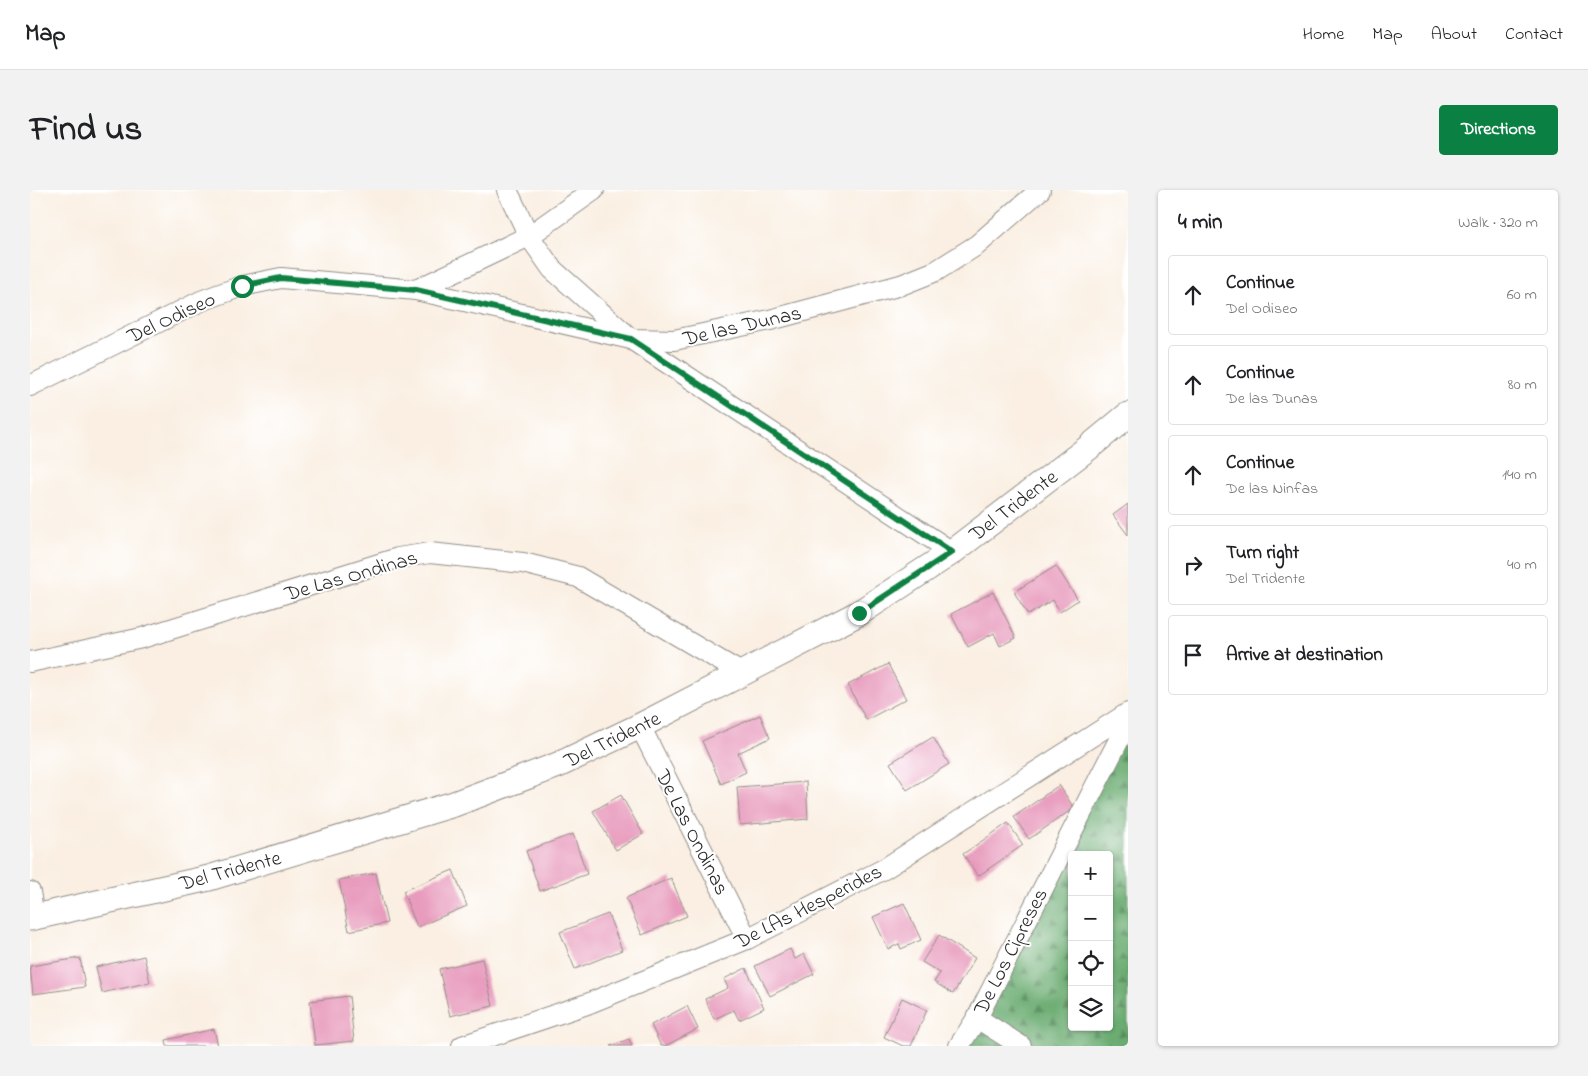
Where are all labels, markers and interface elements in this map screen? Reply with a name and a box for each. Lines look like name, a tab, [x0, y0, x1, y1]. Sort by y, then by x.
text: Map	[25, 17, 66, 52]
text: Home	[1303, 22, 1344, 48]
text: Map	[1372, 22, 1403, 48]
text: About	[1431, 22, 1477, 48]
text: Contact	[1505, 22, 1563, 48]
text: Find us	[30, 105, 142, 156]
button: Directions	[1439, 105, 1558, 155]
text: 4 min	[1178, 208, 1222, 238]
text: Walk · 320 m	[1458, 211, 1538, 235]
text: Continue	[1226, 270, 1294, 297]
route start	[231, 275, 254, 298]
icon: ahead	[1179, 281, 1207, 309]
text: 60 m	[1507, 283, 1537, 307]
street label: Del Odiseo	[122, 285, 221, 353]
text: Del Odiseo	[1226, 297, 1298, 321]
street label: De las Dunas	[679, 299, 805, 355]
text: Continue	[1226, 360, 1294, 387]
icon: ahead	[1179, 371, 1207, 399]
text: 80 m	[1508, 373, 1537, 397]
text: De las Dunas	[1226, 387, 1318, 411]
text: Continue	[1226, 450, 1294, 477]
icon: ahead	[1179, 461, 1207, 489]
street label: Del Tridente	[963, 463, 1065, 550]
text: 140 m	[1502, 463, 1537, 487]
text: De las Ninfas	[1226, 477, 1318, 501]
text: Turn right	[1226, 540, 1299, 567]
street label: De Las Ondinas	[280, 544, 422, 611]
icon: right	[1179, 551, 1207, 579]
text: 40 m	[1507, 553, 1537, 577]
text: Del Tridente	[1226, 567, 1305, 591]
route end	[848, 602, 871, 625]
icon: arrive	[1179, 641, 1207, 669]
text: Arrive at destination	[1226, 642, 1383, 669]
street label: Del Tridente	[559, 704, 667, 778]
street label: De Las Ondinas	[646, 764, 736, 901]
street label: Del Tridente	[175, 844, 285, 900]
map controls	[1068, 851, 1113, 1031]
button: +	[1068, 851, 1113, 896]
street label: De LAs Hesperides	[729, 858, 888, 958]
street label: De Los Cipreses	[967, 884, 1057, 1021]
button: −	[1068, 896, 1113, 941]
button: locate	[1068, 941, 1113, 986]
button: layers	[1068, 986, 1113, 1031]

